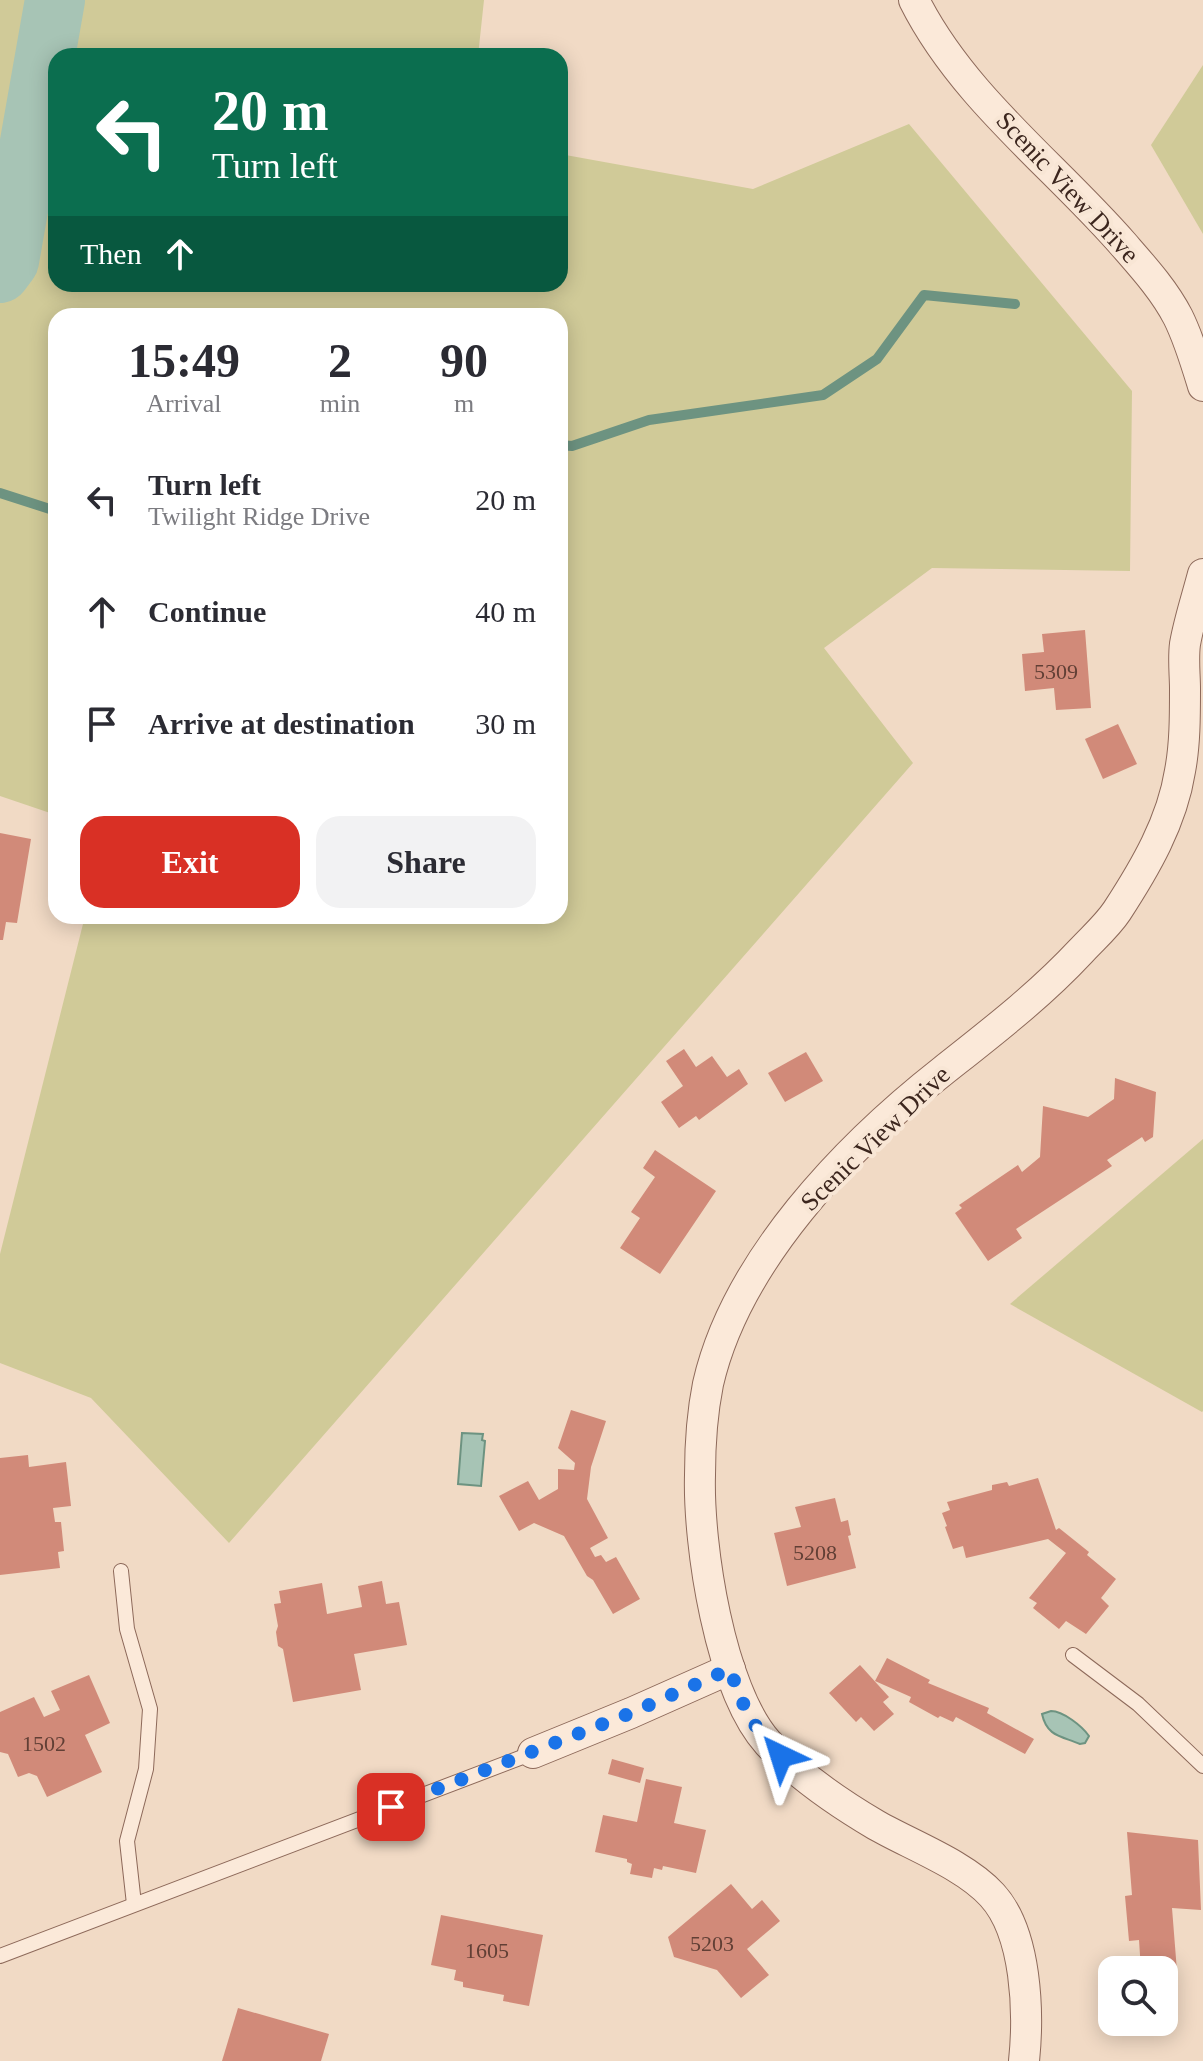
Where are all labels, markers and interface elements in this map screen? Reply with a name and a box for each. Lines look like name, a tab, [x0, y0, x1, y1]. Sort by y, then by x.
icon: left	[80, 80, 184, 184]
text: 20 m	[212, 80, 329, 142]
street label: Scenic View Drive	[990, 106, 1145, 269]
text: Turn left	[212, 146, 338, 186]
icon: ahead	[158, 232, 202, 276]
text: Then	[80, 237, 142, 270]
text: 15:49	[128, 334, 240, 387]
text: 2	[328, 334, 352, 387]
text: 90	[440, 334, 488, 387]
text: Arrival	[146, 389, 221, 418]
text: min	[320, 389, 360, 418]
text: m	[454, 389, 474, 418]
text: Turn left	[148, 468, 261, 501]
icon: left	[80, 478, 124, 522]
text: 20 m	[475, 483, 536, 516]
text: Twilight Ridge Drive	[148, 502, 370, 531]
icon: ahead	[80, 590, 124, 634]
text: Continue	[148, 595, 266, 628]
text: 40 m	[475, 595, 536, 628]
house number: 5309	[1034, 659, 1078, 684]
icon: arrive	[80, 702, 124, 746]
text: Arrive at destination	[148, 707, 415, 740]
text: 30 m	[475, 707, 536, 740]
button: Exit	[80, 816, 300, 908]
button: Share	[316, 816, 536, 908]
street label: Scenic View Drive	[795, 1060, 956, 1217]
house number: 5208	[793, 1540, 837, 1565]
position arrow	[739, 1714, 823, 1798]
house number: 1502	[22, 1731, 66, 1756]
pin	[357, 1773, 425, 1841]
icon: arrive	[369, 1785, 413, 1829]
house number: 5203	[690, 1931, 734, 1956]
house number: 1605	[465, 1938, 509, 1963]
map controls	[1098, 1956, 1178, 2036]
button: search	[1098, 1956, 1178, 2036]

